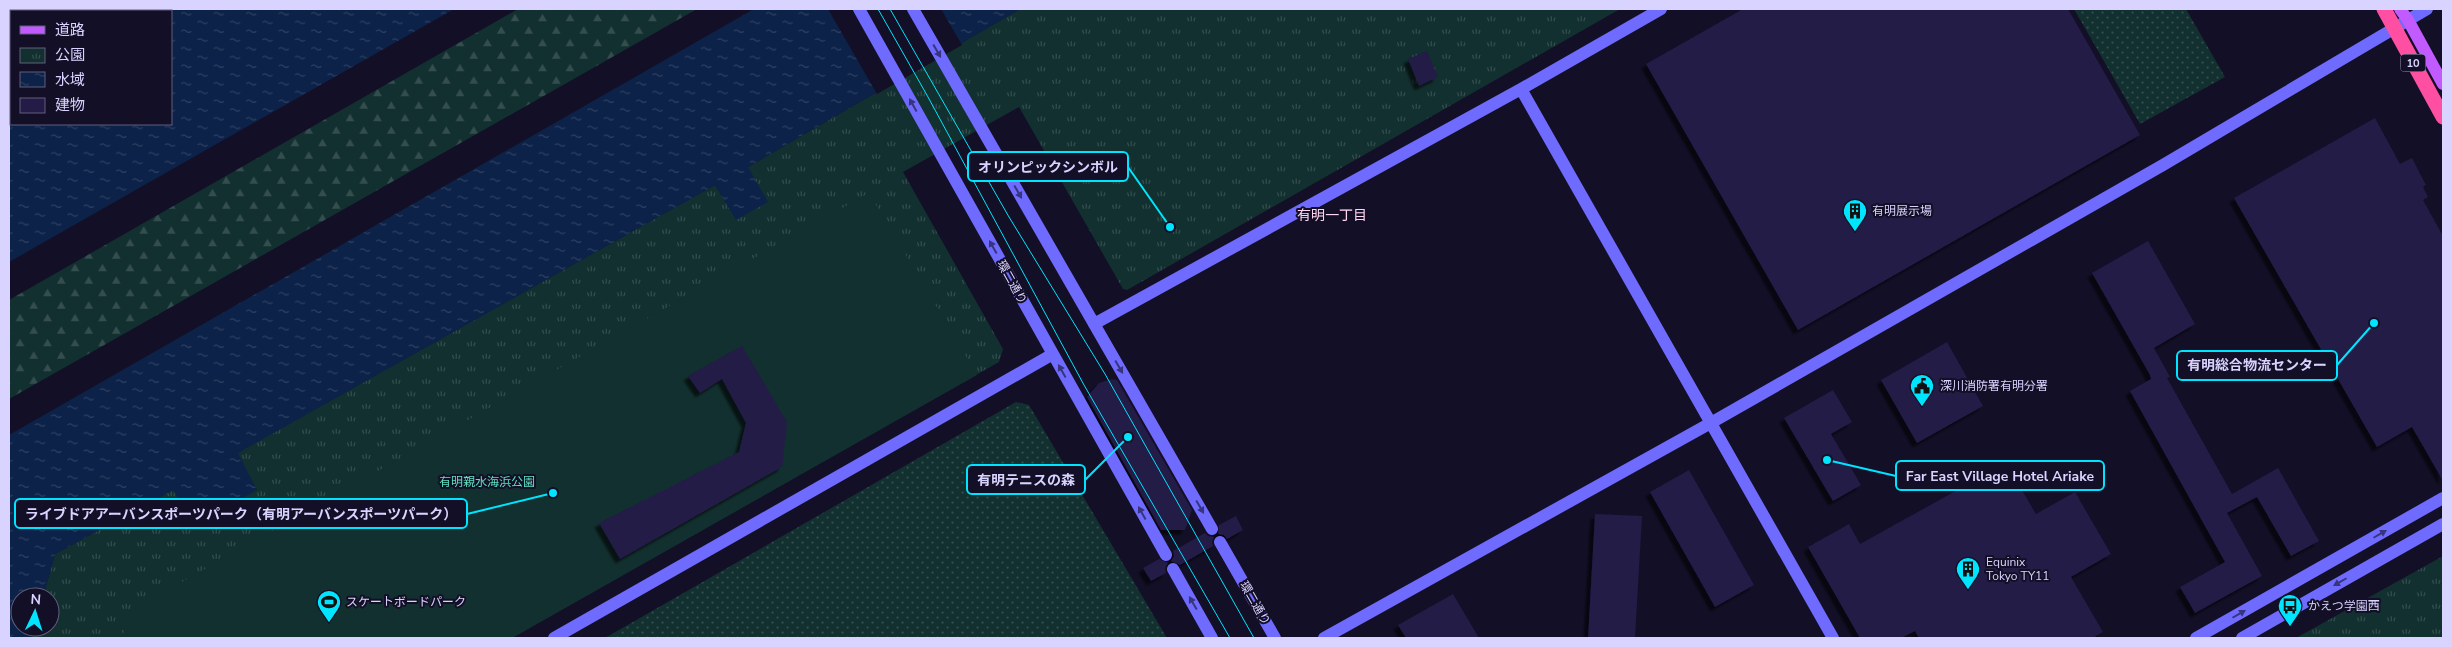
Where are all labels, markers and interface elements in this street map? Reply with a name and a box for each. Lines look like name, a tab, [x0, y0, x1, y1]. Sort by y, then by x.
legend	[10, 10, 172, 125]
text: 道路	[55, 20, 85, 40]
one-way arrow	[933, 44, 942, 58]
text: 公園	[55, 45, 85, 65]
road number: 10	[2400, 54, 2426, 72]
text: 水域	[55, 70, 85, 90]
text: 建物	[55, 95, 85, 115]
one-way arrow	[909, 98, 917, 113]
callout: オリンピックシンボル	[968, 152, 1128, 181]
text: オリンピックシンボル	[978, 158, 1118, 177]
one-way arrow	[1014, 185, 1023, 198]
building icon: 有明展示場	[1842, 198, 1868, 232]
place label: 有明展示場	[1872, 203, 1932, 219]
district label: 有明一丁目	[1297, 206, 1367, 225]
one-way arrow	[988, 240, 997, 254]
street label: 環二通り	[993, 257, 1031, 307]
callout: 有明総合物流センター	[2177, 351, 2337, 380]
text: 有明総合物流センター	[2187, 356, 2327, 375]
one-way arrow	[1114, 360, 1123, 373]
one-way arrow	[1058, 365, 1067, 378]
public building icon: 深川消防署有明分署	[1909, 373, 1935, 407]
place label: 深川消防署有明分署	[1940, 378, 2048, 394]
callout: Far East Village Hotel Ariake	[1896, 461, 2104, 490]
callout: 有明テニスの森	[967, 465, 1085, 494]
text: Far East Village Hotel Ariake	[1906, 467, 2095, 486]
text: 有明テニスの森	[977, 471, 1075, 490]
park label: 有明親水海浜公園	[439, 474, 535, 490]
callout: ライブドアアーバンスポーツパーク（有明アーバンスポーツパーク）	[15, 499, 467, 528]
one-way arrow	[1196, 500, 1204, 515]
text: ライブドアアーバンスポーツパーク（有明アーバンスポーツパーク）	[25, 505, 457, 524]
one-way arrow	[1137, 506, 1146, 520]
one-way arrow	[2373, 530, 2388, 538]
place label: Equinix Tokyo TY11	[1986, 554, 2050, 584]
building icon: Equinix Tokyo TY11	[1955, 556, 1981, 590]
street label: 環二通り	[1236, 578, 1274, 628]
one-way arrow	[2334, 578, 2347, 587]
north arrow	[10, 587, 60, 637]
sports icon: スケートボードパーク	[316, 589, 342, 623]
text: N	[30, 590, 42, 609]
bus stop icon: かえつ学園西	[2277, 593, 2303, 627]
place label: スケートボードパーク	[346, 594, 466, 610]
one-way arrow	[1188, 597, 1197, 610]
place label: かえつ学園西	[2308, 598, 2380, 614]
one-way arrow	[2232, 610, 2245, 619]

